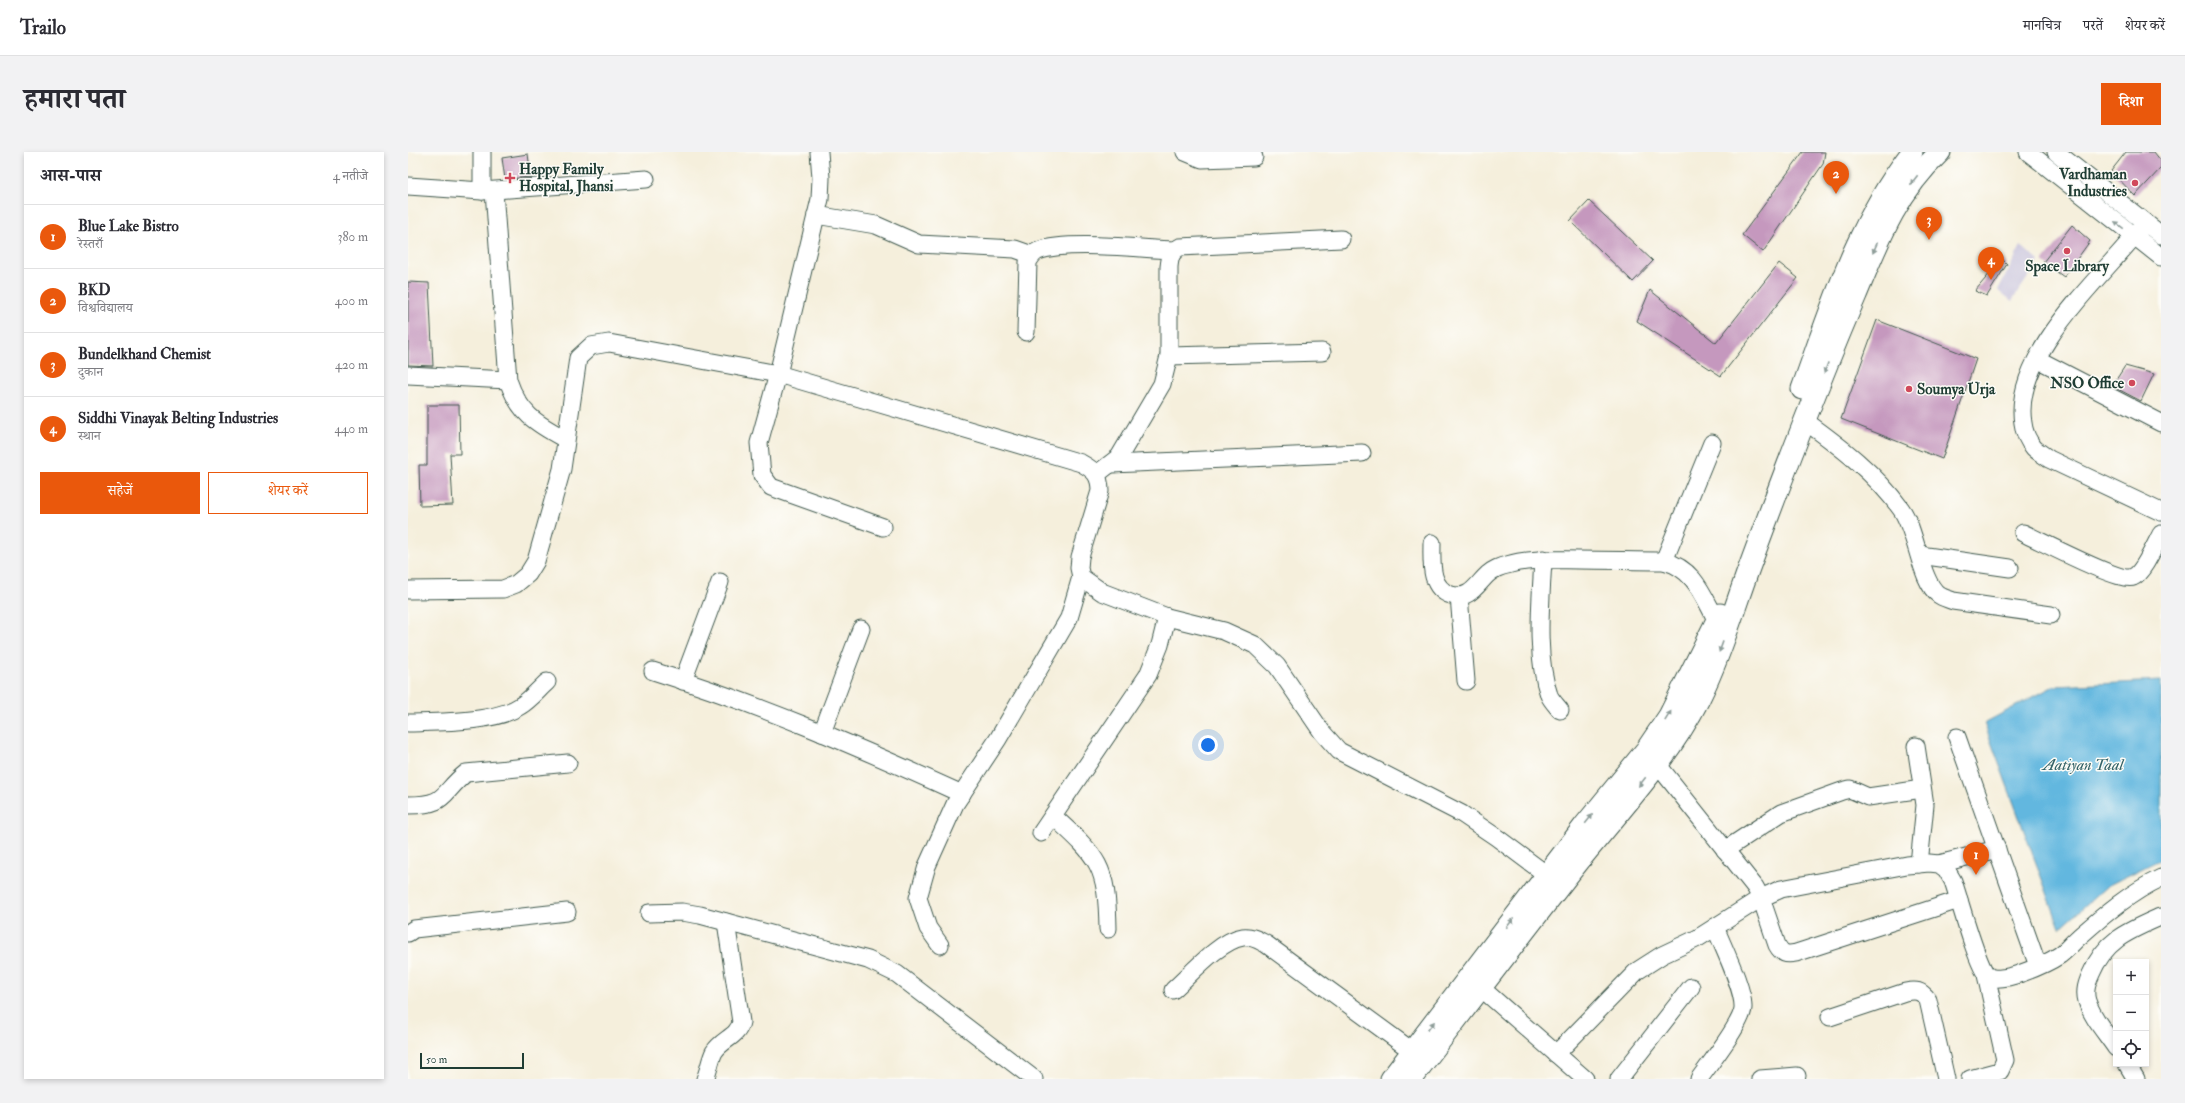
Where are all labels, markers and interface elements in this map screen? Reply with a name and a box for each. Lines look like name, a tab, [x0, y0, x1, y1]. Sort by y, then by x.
text: Trailo	[20, 16, 66, 40]
text: मानचित्र	[2023, 17, 2061, 34]
text: परतें	[2083, 17, 2103, 34]
text: शेयर करें	[2125, 17, 2165, 34]
text: हमारा पता	[24, 82, 125, 117]
button: दिशा	[2101, 83, 2161, 125]
place label: Happy Family Hospital, Jhansi	[519, 160, 613, 197]
pin: 2	[1823, 161, 1849, 194]
text: आस-पास	[40, 165, 101, 186]
place label: Vardhaman Industries	[2058, 165, 2127, 201]
text: 4 नतीजे	[333, 168, 368, 184]
marker: Happy Family Hospital, Jhansi	[504, 172, 516, 184]
one-way arrow	[1909, 175, 1918, 186]
marker: Vardhaman Industries	[2130, 178, 2140, 188]
pin: 3	[1916, 207, 1942, 240]
text: Blue Lake Bistro	[78, 217, 179, 236]
one-way arrow	[2114, 220, 2125, 229]
text: 1	[51, 229, 55, 245]
text: 380 m	[337, 229, 368, 245]
text: रेस्तराँ	[78, 236, 103, 252]
one-way arrow	[1872, 242, 1878, 254]
marker: Space Library	[2062, 246, 2072, 256]
pin: 4	[1978, 247, 2004, 280]
place label: Space Library	[2025, 257, 2110, 277]
text: BKD	[78, 281, 111, 300]
text: 2	[50, 293, 56, 309]
text: 400 m	[335, 293, 368, 309]
text: विश्वविद्यालय	[78, 300, 133, 316]
text: Bundelkhand Chemist	[78, 345, 211, 364]
text: 3	[51, 357, 56, 373]
text: 420 m	[335, 357, 368, 373]
one-way arrow	[1822, 362, 1828, 374]
text: दुकान	[78, 364, 103, 380]
place label: NSO Office	[2049, 374, 2125, 393]
marker: NSO Office	[2127, 378, 2137, 388]
place label: Soumya Urja	[1917, 380, 1996, 400]
marker: Soumya Urja	[1904, 384, 1914, 394]
text: Siddhi Vinayak Belting Industries	[78, 409, 278, 428]
text: 4	[49, 421, 57, 437]
text: 440 m	[334, 421, 368, 437]
text: स्थान	[78, 428, 101, 444]
button: सहेजें	[40, 472, 200, 514]
button: शेयर करें	[208, 472, 368, 514]
one-way arrow	[1718, 641, 1724, 653]
one-way arrow	[1665, 710, 1672, 722]
your location	[1198, 735, 1218, 755]
water label: Aatiyan Taal	[2041, 755, 2124, 775]
one-way arrow	[1638, 777, 1646, 788]
one-way arrow	[1585, 814, 1594, 825]
pin: 1	[1963, 842, 1989, 875]
one-way arrow	[1506, 917, 1515, 928]
map controls	[2113, 959, 2149, 1067]
button: +	[2113, 959, 2149, 995]
button: −	[2113, 995, 2149, 1031]
one-way arrow	[1427, 1020, 1435, 1031]
button: locate	[2113, 1031, 2149, 1067]
scale bar	[420, 1051, 524, 1070]
text: 50 m	[426, 1053, 447, 1066]

